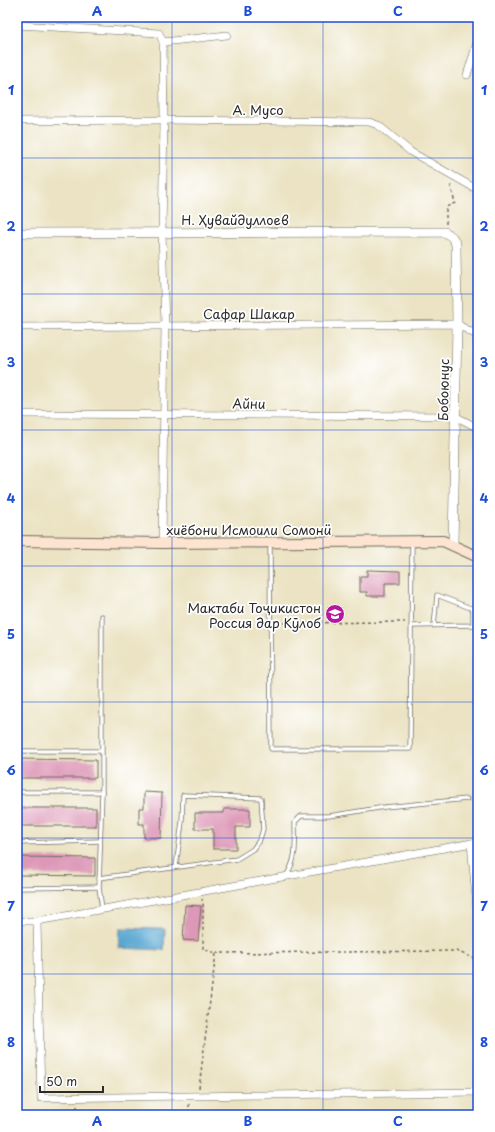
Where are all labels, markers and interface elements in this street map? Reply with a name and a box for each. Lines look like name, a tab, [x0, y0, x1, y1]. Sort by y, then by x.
text: A	[92, 1, 102, 20]
text: B	[244, 1, 253, 20]
text: C	[393, 1, 403, 20]
text: 1	[8, 80, 14, 99]
text: 1	[481, 80, 487, 99]
street label: А. Мусо	[232, 100, 284, 119]
street label: Н. Ҳувайдуллоев	[181, 210, 289, 229]
text: 2	[6, 216, 16, 235]
text: 2	[479, 216, 489, 235]
street label: Сафар Шакар	[203, 304, 295, 323]
text: 3	[7, 352, 16, 371]
text: 3	[480, 352, 489, 371]
street label: Бобоюнус	[433, 359, 453, 421]
street label: Айни	[232, 393, 266, 413]
text: 4	[7, 488, 16, 507]
text: 4	[480, 488, 489, 507]
street label: хиёбони Исмоили Сомонӣ	[166, 520, 332, 539]
place label: Мактаби Тоҷикистон Россия дар Кӯлоб	[187, 598, 321, 632]
school or university icon: Мактаби Тоҷикистон Россия дар Кӯлоб	[324, 603, 346, 625]
text: 5	[7, 624, 15, 643]
text: 5	[480, 624, 488, 643]
text: 6	[6, 760, 16, 779]
text: 6	[479, 760, 489, 779]
text: 7	[7, 896, 15, 915]
text: 7	[480, 896, 488, 915]
text: 8	[7, 1032, 15, 1051]
text: 8	[480, 1032, 488, 1051]
scale bar	[40, 1068, 103, 1094]
text: 50 m	[46, 1072, 77, 1090]
text: A	[92, 1111, 102, 1130]
text: B	[244, 1111, 253, 1130]
text: C	[393, 1111, 403, 1130]

